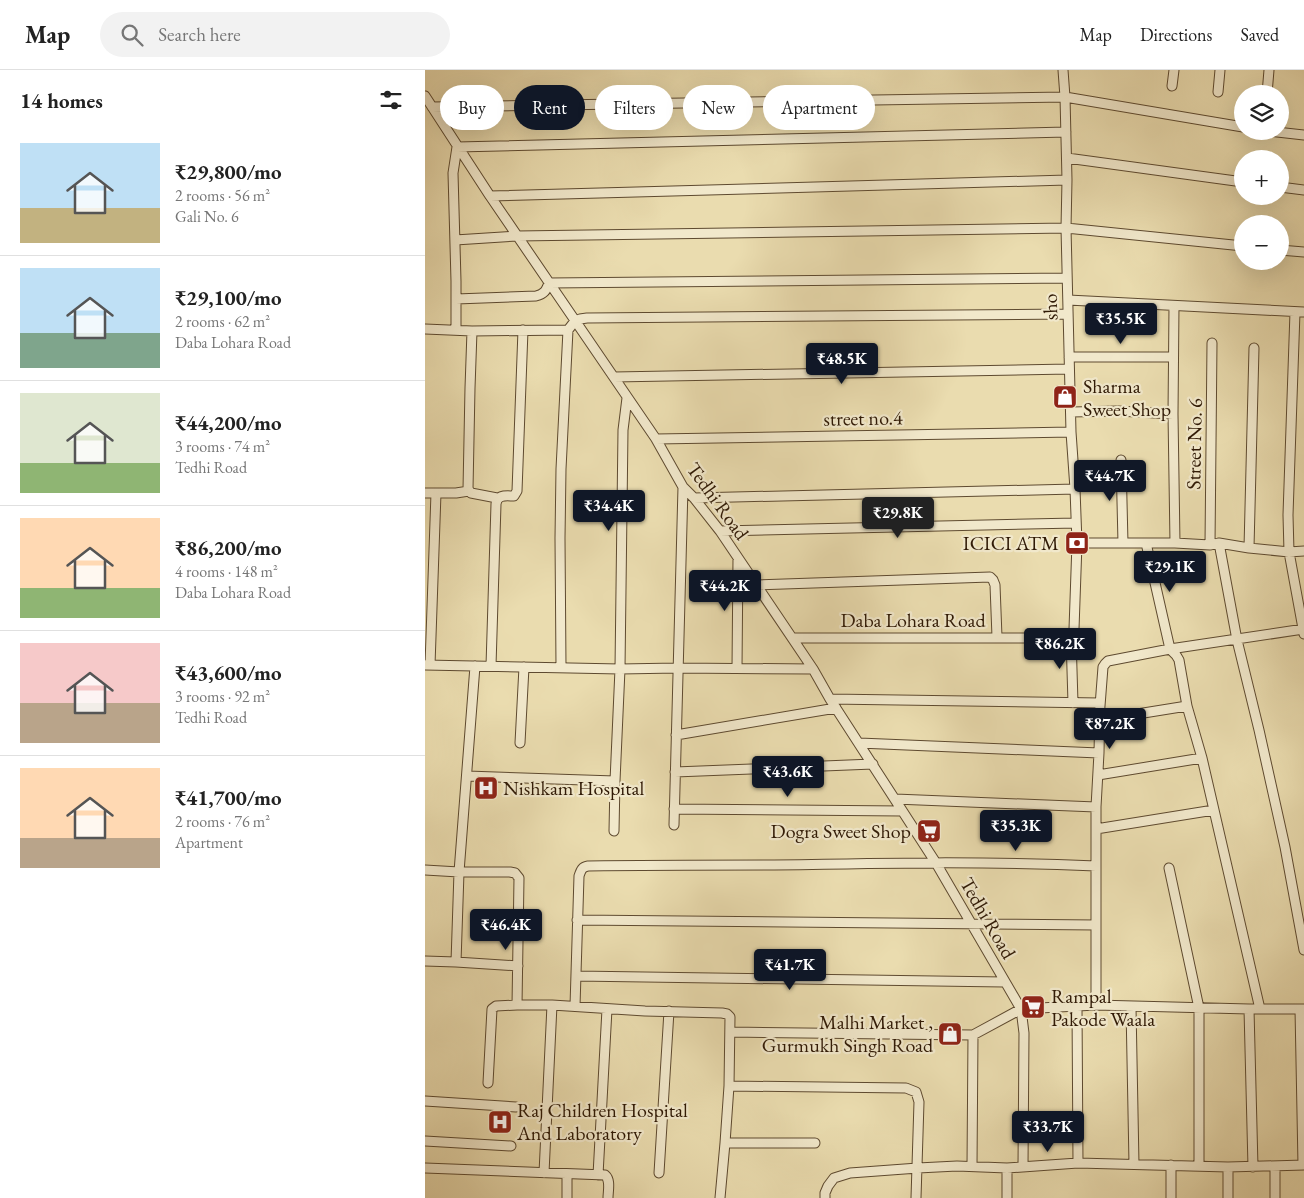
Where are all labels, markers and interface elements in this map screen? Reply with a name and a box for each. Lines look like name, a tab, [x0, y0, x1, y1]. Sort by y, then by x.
search box	[100, 12, 450, 57]
text: Map	[25, 19, 70, 50]
icon: search	[118, 21, 146, 49]
text: Search here	[158, 22, 241, 47]
text: Map	[1080, 23, 1112, 46]
text: Directions	[1140, 23, 1212, 46]
text: Saved	[1240, 23, 1279, 46]
chip: Buy	[440, 85, 504, 130]
chip: Rent	[514, 85, 585, 130]
chip: Filters	[595, 85, 673, 130]
chip: New	[683, 85, 753, 130]
chip: Apartment	[763, 85, 875, 130]
map controls	[1234, 85, 1289, 270]
button: layers	[1234, 85, 1289, 140]
icon: filters	[377, 86, 405, 114]
text: 14 homes	[20, 87, 103, 114]
button: +	[1234, 150, 1289, 205]
text: ₹29,800/mo	[175, 158, 282, 185]
icon: home	[60, 163, 120, 223]
text: 2 rooms · 56 m²	[175, 185, 270, 206]
text: Gali No. 6	[175, 206, 239, 227]
button: −	[1234, 215, 1289, 270]
text: ₹29,100/mo	[175, 284, 282, 311]
icon: home	[60, 288, 120, 348]
street label: sho	[1037, 293, 1063, 321]
pin: ₹35.5K	[1080, 302, 1162, 345]
text: ₹35.5K	[1096, 308, 1146, 329]
text: 2 rooms · 62 m²	[175, 311, 270, 332]
text: Daba Lohara Road	[175, 332, 291, 353]
pin: ₹48.5K	[801, 342, 883, 385]
text: ₹48.5K	[817, 348, 867, 369]
place label: Sharma Sweet Shop	[1083, 373, 1171, 422]
shop icon: Sharma Sweet Shop	[1052, 384, 1078, 410]
street label: Street No. 6	[1180, 398, 1208, 490]
street label: street no.4	[823, 404, 903, 432]
text: ₹44,200/mo	[175, 409, 282, 436]
icon: home	[60, 413, 120, 473]
text: 3 rooms · 74 m²	[175, 436, 270, 457]
text: Tedhi Road	[175, 457, 247, 478]
street label: Tedhi Road	[681, 457, 756, 546]
pin: ₹44.7K	[1069, 460, 1151, 502]
text: ₹44.7K	[1085, 465, 1135, 486]
pin: ₹34.4K	[568, 490, 650, 532]
text: ₹34.4K	[584, 495, 634, 516]
pin: ₹29.8K	[857, 496, 939, 539]
text: ₹29.8K	[873, 502, 923, 523]
place label: ICICI ATM	[963, 530, 1059, 556]
bank icon: ICICI ATM	[1064, 530, 1090, 556]
text: ₹86,200/mo	[175, 534, 282, 561]
icon: home	[60, 538, 120, 598]
pin: ₹29.1K	[1129, 550, 1211, 593]
text: ₹29.1K	[1145, 556, 1195, 577]
text: 4 rooms · 148 m²	[175, 561, 278, 582]
pin: ₹44.2K	[684, 570, 766, 612]
text: ₹44.2K	[700, 575, 750, 596]
text: Daba Lohara Road	[175, 582, 291, 603]
street label: Daba Lohara Road	[840, 607, 986, 633]
pin: ₹86.2K	[1019, 628, 1101, 670]
text: ₹86.2K	[1035, 633, 1085, 654]
text: ₹43,600/mo	[175, 659, 282, 686]
icon: home	[60, 663, 120, 723]
text: 3 rooms · 92 m²	[175, 686, 270, 707]
text: Tedhi Road	[175, 707, 247, 728]
pin: ₹87.2K	[1069, 708, 1151, 750]
text: ₹87.2K	[1085, 713, 1135, 734]
pin: ₹43.6K	[747, 756, 829, 798]
text: ₹43.6K	[763, 761, 813, 782]
hospital icon: Nishkam Hospital	[473, 775, 499, 801]
place label: Nishkam Hospital	[503, 775, 645, 801]
text: ₹41,700/mo	[175, 784, 282, 811]
icon: home	[60, 788, 120, 848]
pin: ₹35.3K	[975, 810, 1057, 852]
text: 2 rooms · 76 m²	[175, 811, 270, 832]
text: ₹35.3K	[991, 815, 1041, 836]
place label: Dogra Sweet Shop	[771, 818, 911, 844]
supermarket icon: Dogra Sweet Shop	[916, 818, 942, 844]
text: Apartment	[175, 832, 243, 853]
street label: Tedhi Road	[954, 872, 1022, 964]
pin: ₹46.4K	[465, 908, 547, 951]
text: ₹46.4K	[481, 914, 531, 935]
pin: ₹41.7K	[749, 948, 831, 991]
text: ₹41.7K	[765, 954, 815, 975]
place label: Rampal Pakode Waala	[1051, 983, 1155, 1032]
supermarket icon: Rampal Pakode Waala	[1020, 994, 1046, 1020]
place label: Malhi Market , Gurmukh Singh Road	[762, 1009, 934, 1058]
shop icon: Malhi Market , Gurmukh Singh Road	[937, 1021, 963, 1047]
place label: Raj Children Hospital And Laboratory	[516, 1097, 688, 1146]
hospital icon: Raj Children Hospital And Laboratory	[487, 1109, 513, 1135]
pin: ₹33.7K	[1007, 1110, 1089, 1153]
text: ₹33.7K	[1023, 1116, 1073, 1137]

